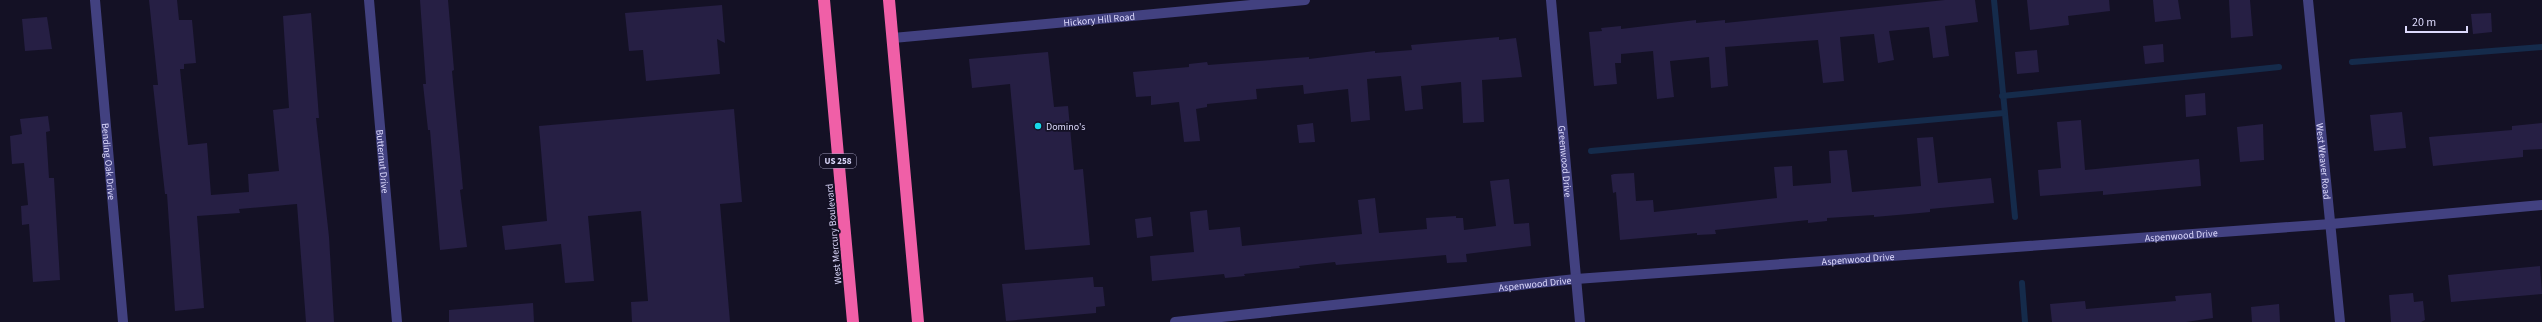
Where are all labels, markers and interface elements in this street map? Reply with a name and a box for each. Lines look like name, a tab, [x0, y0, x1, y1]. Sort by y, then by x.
scale bar	[2406, 8, 2467, 34]
street label: Hickory Hill Road	[1063, 10, 1136, 30]
text: 20 m	[2412, 14, 2436, 31]
place label: Domino's	[1046, 120, 1085, 134]
marker: Domino's	[1033, 121, 1043, 131]
street label: Bending Oak Drive	[98, 122, 118, 201]
street label: West Weaver Road	[2312, 123, 2334, 200]
street label: Greenwood Drive	[1554, 125, 1575, 198]
street label: Butternut Drive	[372, 129, 392, 194]
road number: US 258	[820, 154, 856, 168]
street label: West Mercury Boulevard	[823, 183, 845, 285]
street label: Aspenwood Drive	[2144, 226, 2218, 246]
street label: Aspenwood Drive	[1821, 250, 1895, 269]
street label: Aspenwood Drive	[1498, 274, 1572, 295]

